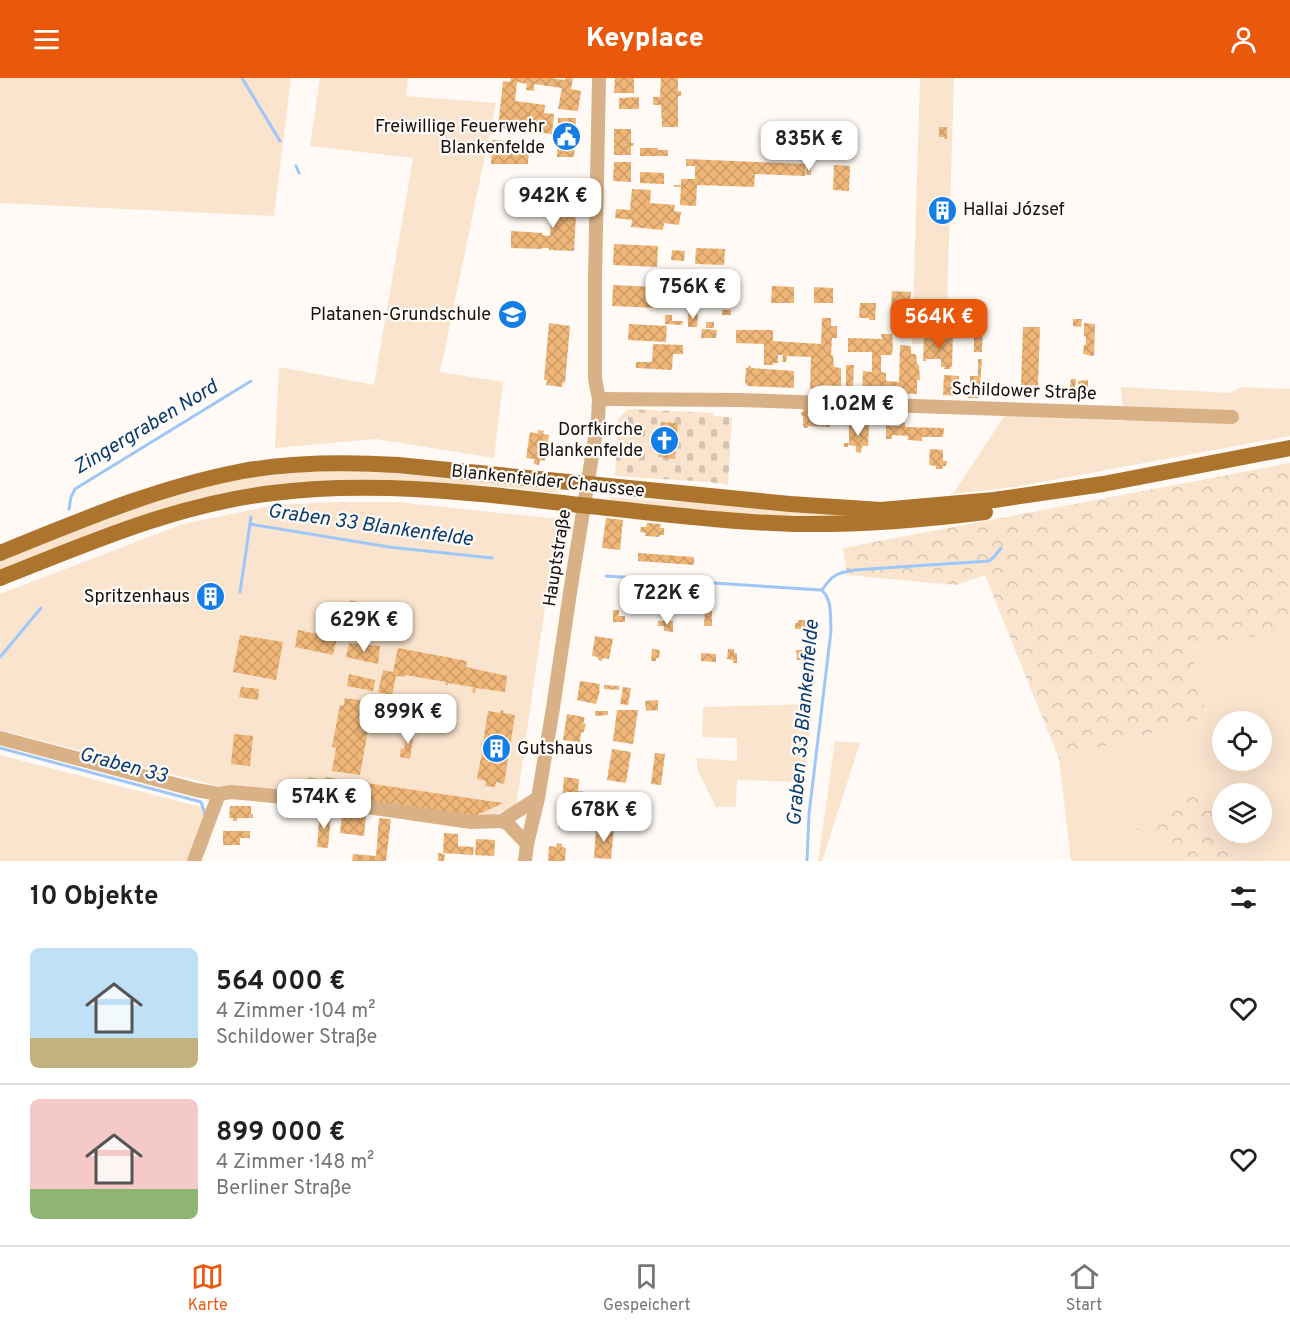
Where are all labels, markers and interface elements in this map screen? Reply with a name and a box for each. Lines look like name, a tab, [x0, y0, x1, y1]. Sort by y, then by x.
text: Keyplace	[586, 22, 704, 56]
icon: menu	[30, 23, 63, 56]
icon: person	[1227, 23, 1260, 56]
place label: Freiwillige Feuerwehr Blankenfelde	[375, 116, 545, 160]
public building icon: Freiwillige Feuerwehr Blankenfelde	[550, 121, 582, 153]
pin: 835K €	[760, 121, 858, 172]
text: 835K €	[775, 127, 843, 153]
pin: 942K €	[504, 178, 602, 229]
text: 942K €	[518, 184, 588, 210]
building icon: Hallai József	[926, 194, 958, 226]
place label: Hallai József	[963, 199, 1065, 222]
pin: 756K €	[644, 269, 742, 320]
text: 756K €	[659, 275, 727, 301]
school or university icon: Platanen-Grundschule	[496, 299, 528, 331]
pin: 564K €	[890, 299, 988, 350]
place label: Platanen-Grundschule	[310, 304, 491, 327]
text: 564K €	[904, 305, 974, 331]
water label: Zingergraben Nord	[69, 374, 224, 481]
street label: Schildower Straße	[951, 378, 1097, 406]
pin: 1.02M €	[803, 386, 913, 437]
text: 1.02M €	[822, 392, 894, 418]
place label: Dorfkirche Blankenfelde	[538, 419, 643, 463]
church icon: Dorfkirche Blankenfelde	[648, 424, 680, 456]
street label: Blankenfelder Chaussee	[450, 460, 646, 504]
water label: Graben 33 Blankenfelde	[266, 499, 475, 553]
street label: Hauptstraße	[539, 508, 577, 608]
pin: 722K €	[618, 575, 716, 626]
building icon: Spritzenhaus	[195, 581, 227, 613]
text: 722K €	[634, 581, 700, 607]
place label: Spritzenhaus	[84, 586, 190, 609]
pin: 629K €	[315, 602, 413, 653]
text: 629K €	[330, 608, 398, 634]
water label: Graben 33 Blankenfelde	[782, 618, 826, 827]
pin: 899K €	[359, 694, 457, 745]
text: 899K €	[374, 700, 443, 726]
map controls	[1212, 711, 1272, 843]
button: locate	[1212, 711, 1272, 771]
building icon: Gutshaus	[480, 733, 512, 765]
place label: Gutshaus	[517, 738, 593, 761]
water label: Graben 33	[76, 742, 171, 790]
pin: 574K €	[275, 779, 373, 830]
button: layers	[1212, 783, 1272, 843]
text: 574K €	[291, 785, 357, 811]
pin: 678K €	[555, 792, 653, 843]
text: 678K €	[571, 798, 637, 824]
text: 10 Objekte	[30, 881, 159, 914]
icon: filters	[1227, 881, 1260, 914]
text: 564 000 €	[216, 966, 346, 999]
icon: home	[78, 972, 150, 1044]
icon: heart	[1227, 992, 1260, 1025]
text: 4 Zimmer · 104 m²	[216, 999, 375, 1025]
text: Schildower Straße	[216, 1025, 377, 1051]
text: 899 000 €	[216, 1117, 345, 1150]
icon: home	[78, 1123, 150, 1195]
icon: heart	[1227, 1143, 1260, 1176]
text: 4 Zimmer · 148 m²	[216, 1150, 374, 1176]
text: Berliner Straße	[216, 1176, 352, 1202]
tab: Karte	[188, 1260, 228, 1316]
tab: Gespeichert	[603, 1260, 690, 1316]
tab: Start	[1066, 1260, 1102, 1316]

